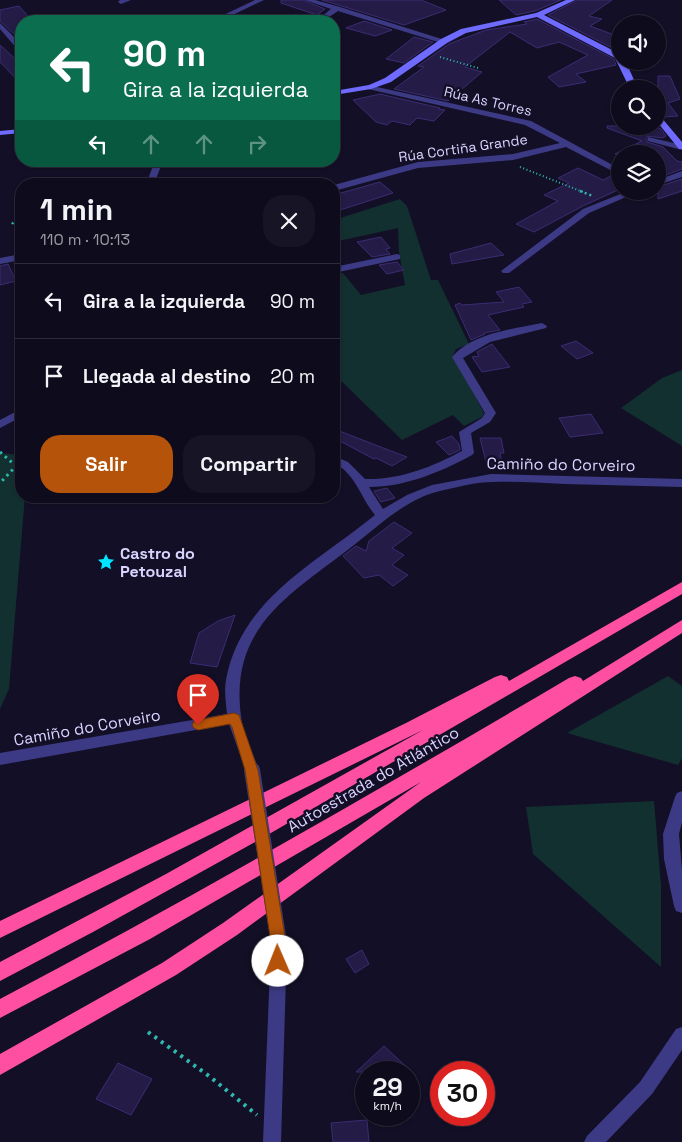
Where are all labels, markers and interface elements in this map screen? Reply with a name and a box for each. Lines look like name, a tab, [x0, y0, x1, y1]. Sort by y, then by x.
map controls	[611, 15, 666, 200]
button: sound	[611, 15, 666, 70]
text: 90 m	[123, 32, 206, 76]
icon: left	[40, 35, 105, 100]
text: Gira a la izquierda	[123, 75, 308, 103]
button: search	[611, 80, 666, 135]
street label: Rúa As Torres	[442, 82, 534, 120]
icon: left	[84, 130, 112, 158]
icon: ahead	[137, 130, 165, 158]
icon: ahead	[190, 130, 218, 158]
icon: right	[243, 130, 271, 158]
street label: Rúa Cortiña Grande	[397, 130, 529, 166]
button: layers	[611, 145, 666, 200]
text: 1 min	[40, 190, 113, 229]
button: close	[263, 195, 315, 247]
text: 110 m · 10:13	[40, 229, 130, 250]
icon: left	[40, 287, 68, 315]
text: Gira a la izquierda	[83, 289, 245, 314]
text: 90 m	[270, 289, 315, 314]
icon: arrive	[40, 362, 68, 390]
text: Llegada al destino	[83, 364, 251, 389]
text: 20 m	[270, 364, 315, 389]
button: Salir	[40, 435, 173, 493]
button: Compartir	[183, 435, 315, 493]
street label: Camiño do Corveiro	[486, 453, 636, 476]
place label: Castro do Petouzal	[120, 543, 195, 582]
place icon: Castro do Petouzal	[96, 552, 116, 572]
pin	[177, 674, 219, 725]
icon: arrive	[184, 681, 212, 709]
street label: Camiño do Corveiro	[12, 704, 162, 751]
street label: Autoestrada do Atlántico	[284, 722, 463, 837]
position arrow	[251, 934, 303, 986]
speed limit sign: 30	[430, 1061, 495, 1126]
text: 29	[372, 1071, 403, 1103]
text: km/h	[373, 1098, 402, 1114]

